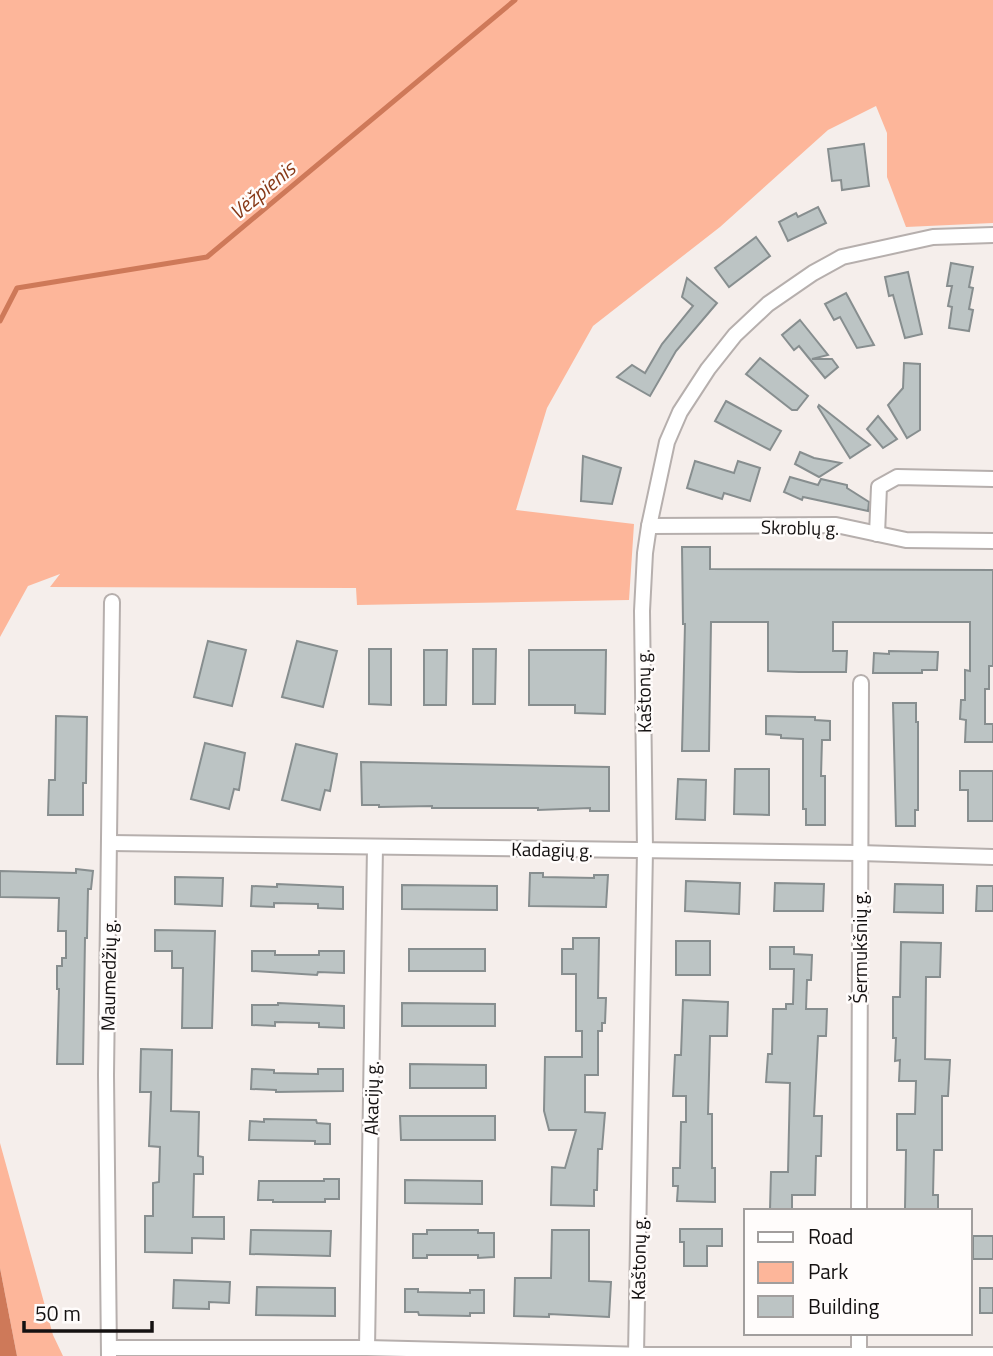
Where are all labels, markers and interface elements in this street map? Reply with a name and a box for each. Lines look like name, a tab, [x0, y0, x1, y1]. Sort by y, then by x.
water label: Vėžpienis	[222, 152, 304, 227]
street label: Skroblų g.	[761, 512, 839, 542]
street label: Kaštonų g.	[628, 649, 658, 733]
street label: Kadagių g.	[511, 834, 593, 864]
street label: Šermukšnių g.	[845, 891, 874, 1003]
street label: Maumedžių g.	[93, 919, 123, 1031]
street label: Akacijų g.	[356, 1060, 386, 1136]
legend	[744, 1209, 972, 1335]
street label: Kaštonų g.	[623, 1216, 653, 1300]
text: Road	[808, 1220, 853, 1252]
text: Park	[808, 1255, 848, 1287]
scale bar	[24, 1290, 152, 1334]
text: Building	[808, 1290, 880, 1322]
text: 50 m	[35, 1297, 81, 1329]

